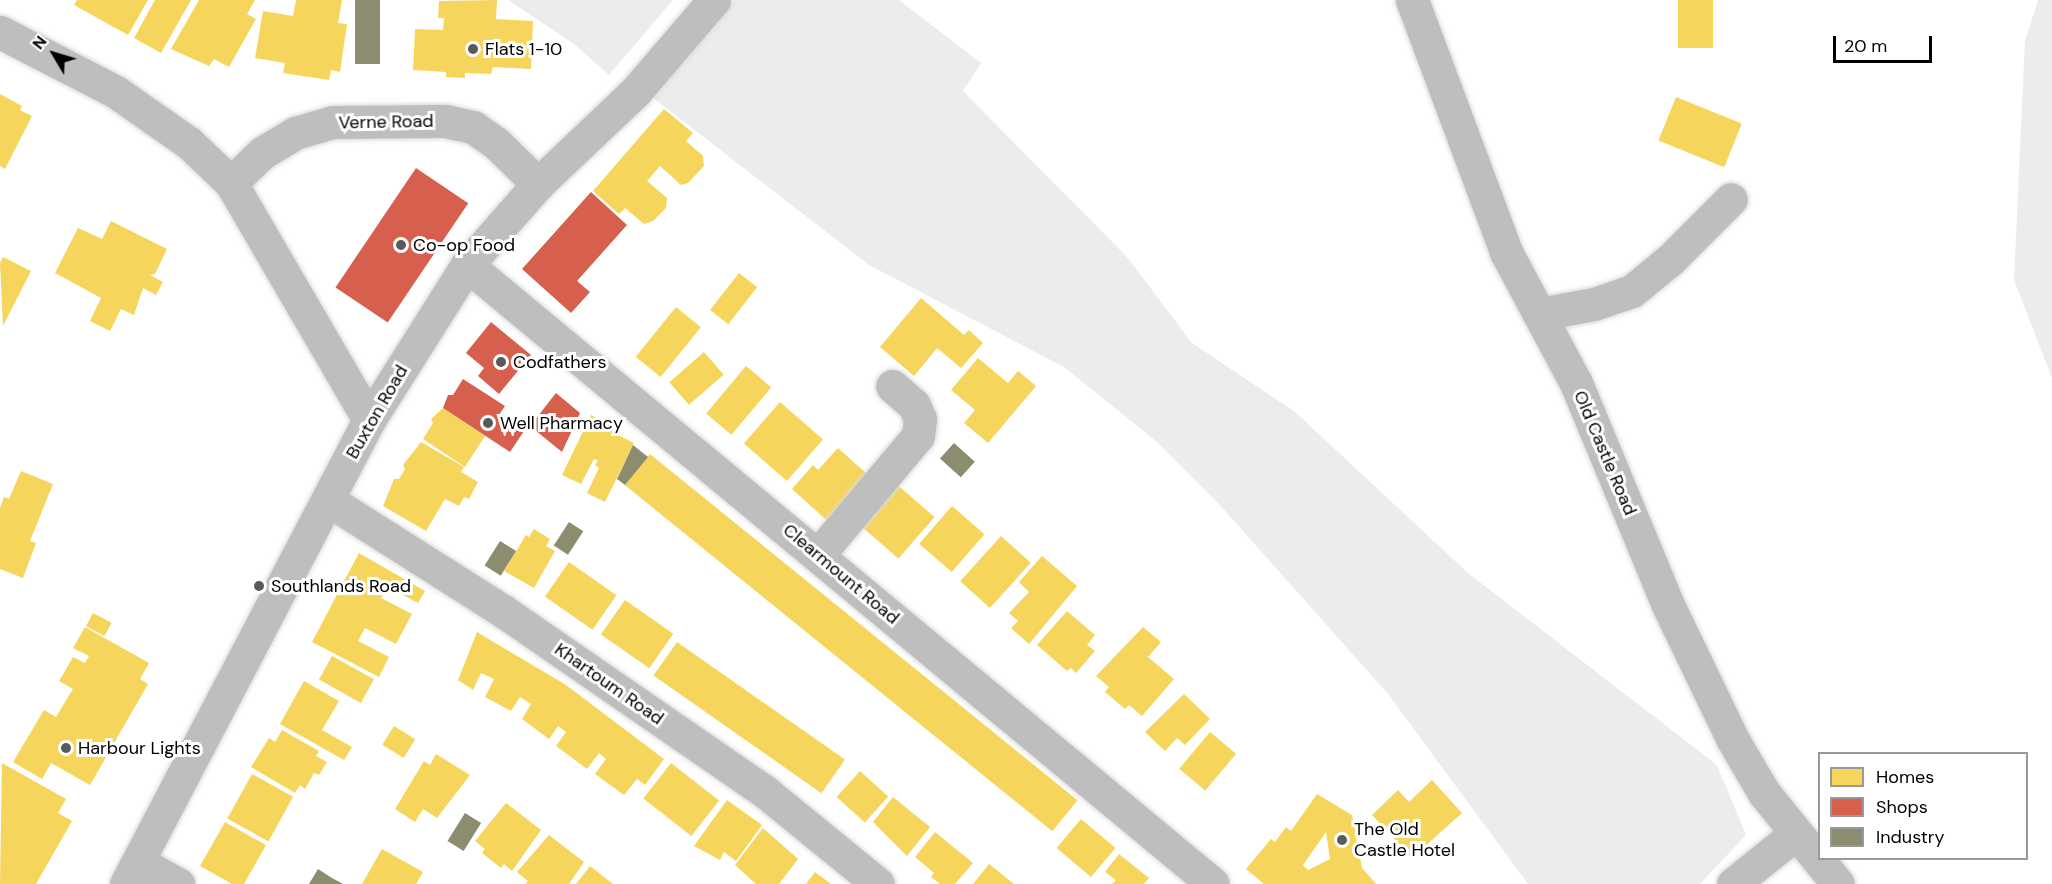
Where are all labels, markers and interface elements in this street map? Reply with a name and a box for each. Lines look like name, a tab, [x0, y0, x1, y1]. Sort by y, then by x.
north arrow	[24, 24, 84, 84]
scale bar	[1836, 24, 1935, 62]
text: N	[28, 32, 51, 54]
text: 20 m	[1844, 34, 1887, 58]
place label: Flats 1-10	[485, 38, 562, 60]
marker: Flats 1-10	[466, 42, 480, 56]
street label: Verne Road	[338, 110, 434, 134]
place label: Co-op Food	[413, 234, 515, 256]
marker: Co-op Food	[394, 238, 408, 252]
place label: Codfathers	[513, 351, 606, 373]
marker: Codfathers	[494, 355, 508, 369]
street label: Buxton Road	[341, 361, 413, 463]
street label: Old Castle Road	[1569, 387, 1641, 519]
place label: Well Pharmacy	[500, 412, 623, 434]
marker: Well Pharmacy	[481, 416, 495, 430]
street label: Clearmount Road	[779, 519, 903, 629]
place label: Southlands Road	[271, 575, 411, 597]
marker: Southlands Road	[252, 579, 266, 593]
street label: Khartoum Road	[550, 638, 668, 730]
place label: Harbour Lights	[78, 737, 201, 759]
marker: Harbour Lights	[59, 741, 73, 755]
legend	[1818, 752, 2028, 860]
text: Homes	[1876, 765, 1934, 789]
text: Shops	[1876, 795, 1928, 819]
place label: The Old Castle Hotel	[1354, 819, 1455, 862]
text: Industry	[1876, 825, 1945, 849]
marker: The Old Castle Hotel	[1335, 833, 1349, 847]

